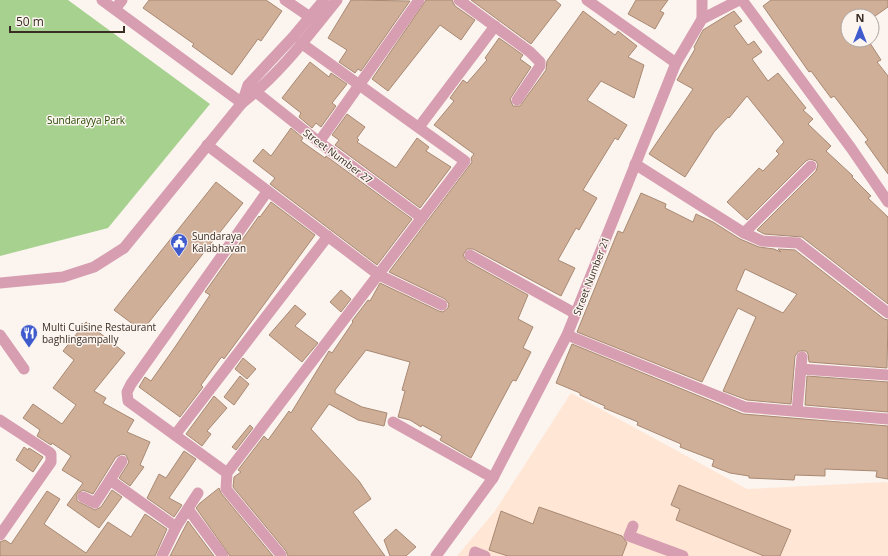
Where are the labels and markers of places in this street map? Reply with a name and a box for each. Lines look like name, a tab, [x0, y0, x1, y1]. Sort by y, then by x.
place label: Sundaraya Kalabhavan	[192, 229, 246, 255]
public building icon: Sundaraya Kalabhavan	[169, 232, 189, 257]
place label: Multi Cuisine Restaurant baghlingampally	[42, 320, 157, 346]
restaurant icon: Multi Cuisine Restaurant baghlingampally	[19, 323, 39, 348]

